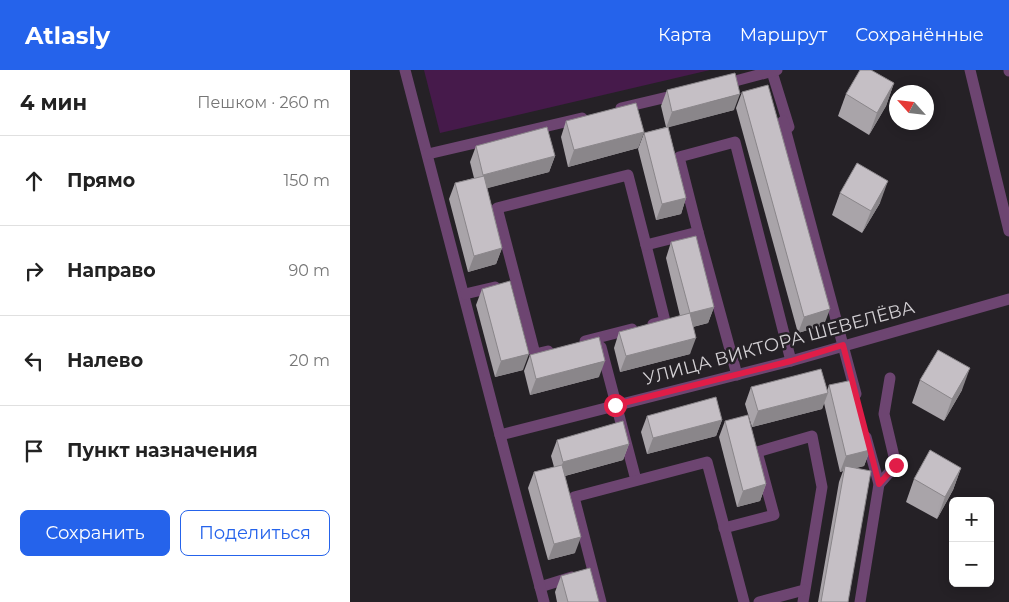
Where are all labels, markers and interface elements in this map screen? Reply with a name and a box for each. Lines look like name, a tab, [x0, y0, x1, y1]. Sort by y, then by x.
text: Atlasly	[25, 21, 110, 50]
text: Карта	[658, 24, 712, 46]
text: Маршрут	[740, 24, 827, 46]
text: Сохранённые	[855, 24, 984, 46]
north arrow	[889, 85, 934, 130]
text: 4 мин	[20, 90, 87, 115]
text: Пешком · 260 m	[197, 93, 330, 112]
icon: ahead	[20, 167, 48, 195]
text: Прямо	[67, 169, 135, 192]
text: 150 m	[283, 171, 330, 190]
icon: right	[20, 257, 48, 285]
text: Направо	[67, 259, 156, 282]
text: 90 m	[288, 261, 330, 280]
street label: УЛИЦА ВИКТОРА ШЕВЕЛЁВА	[641, 296, 918, 390]
icon: left	[20, 347, 48, 375]
text: Налево	[67, 349, 143, 372]
text: 20 m	[289, 351, 330, 370]
route start	[604, 394, 627, 417]
icon: arrive	[20, 437, 48, 465]
text: Пункт назначения	[67, 439, 258, 462]
route end	[885, 454, 908, 477]
map controls	[949, 497, 994, 587]
button: +	[949, 497, 994, 542]
button: Сохранить	[20, 510, 170, 556]
button: Поделиться	[180, 510, 330, 556]
button: −	[949, 542, 994, 587]

